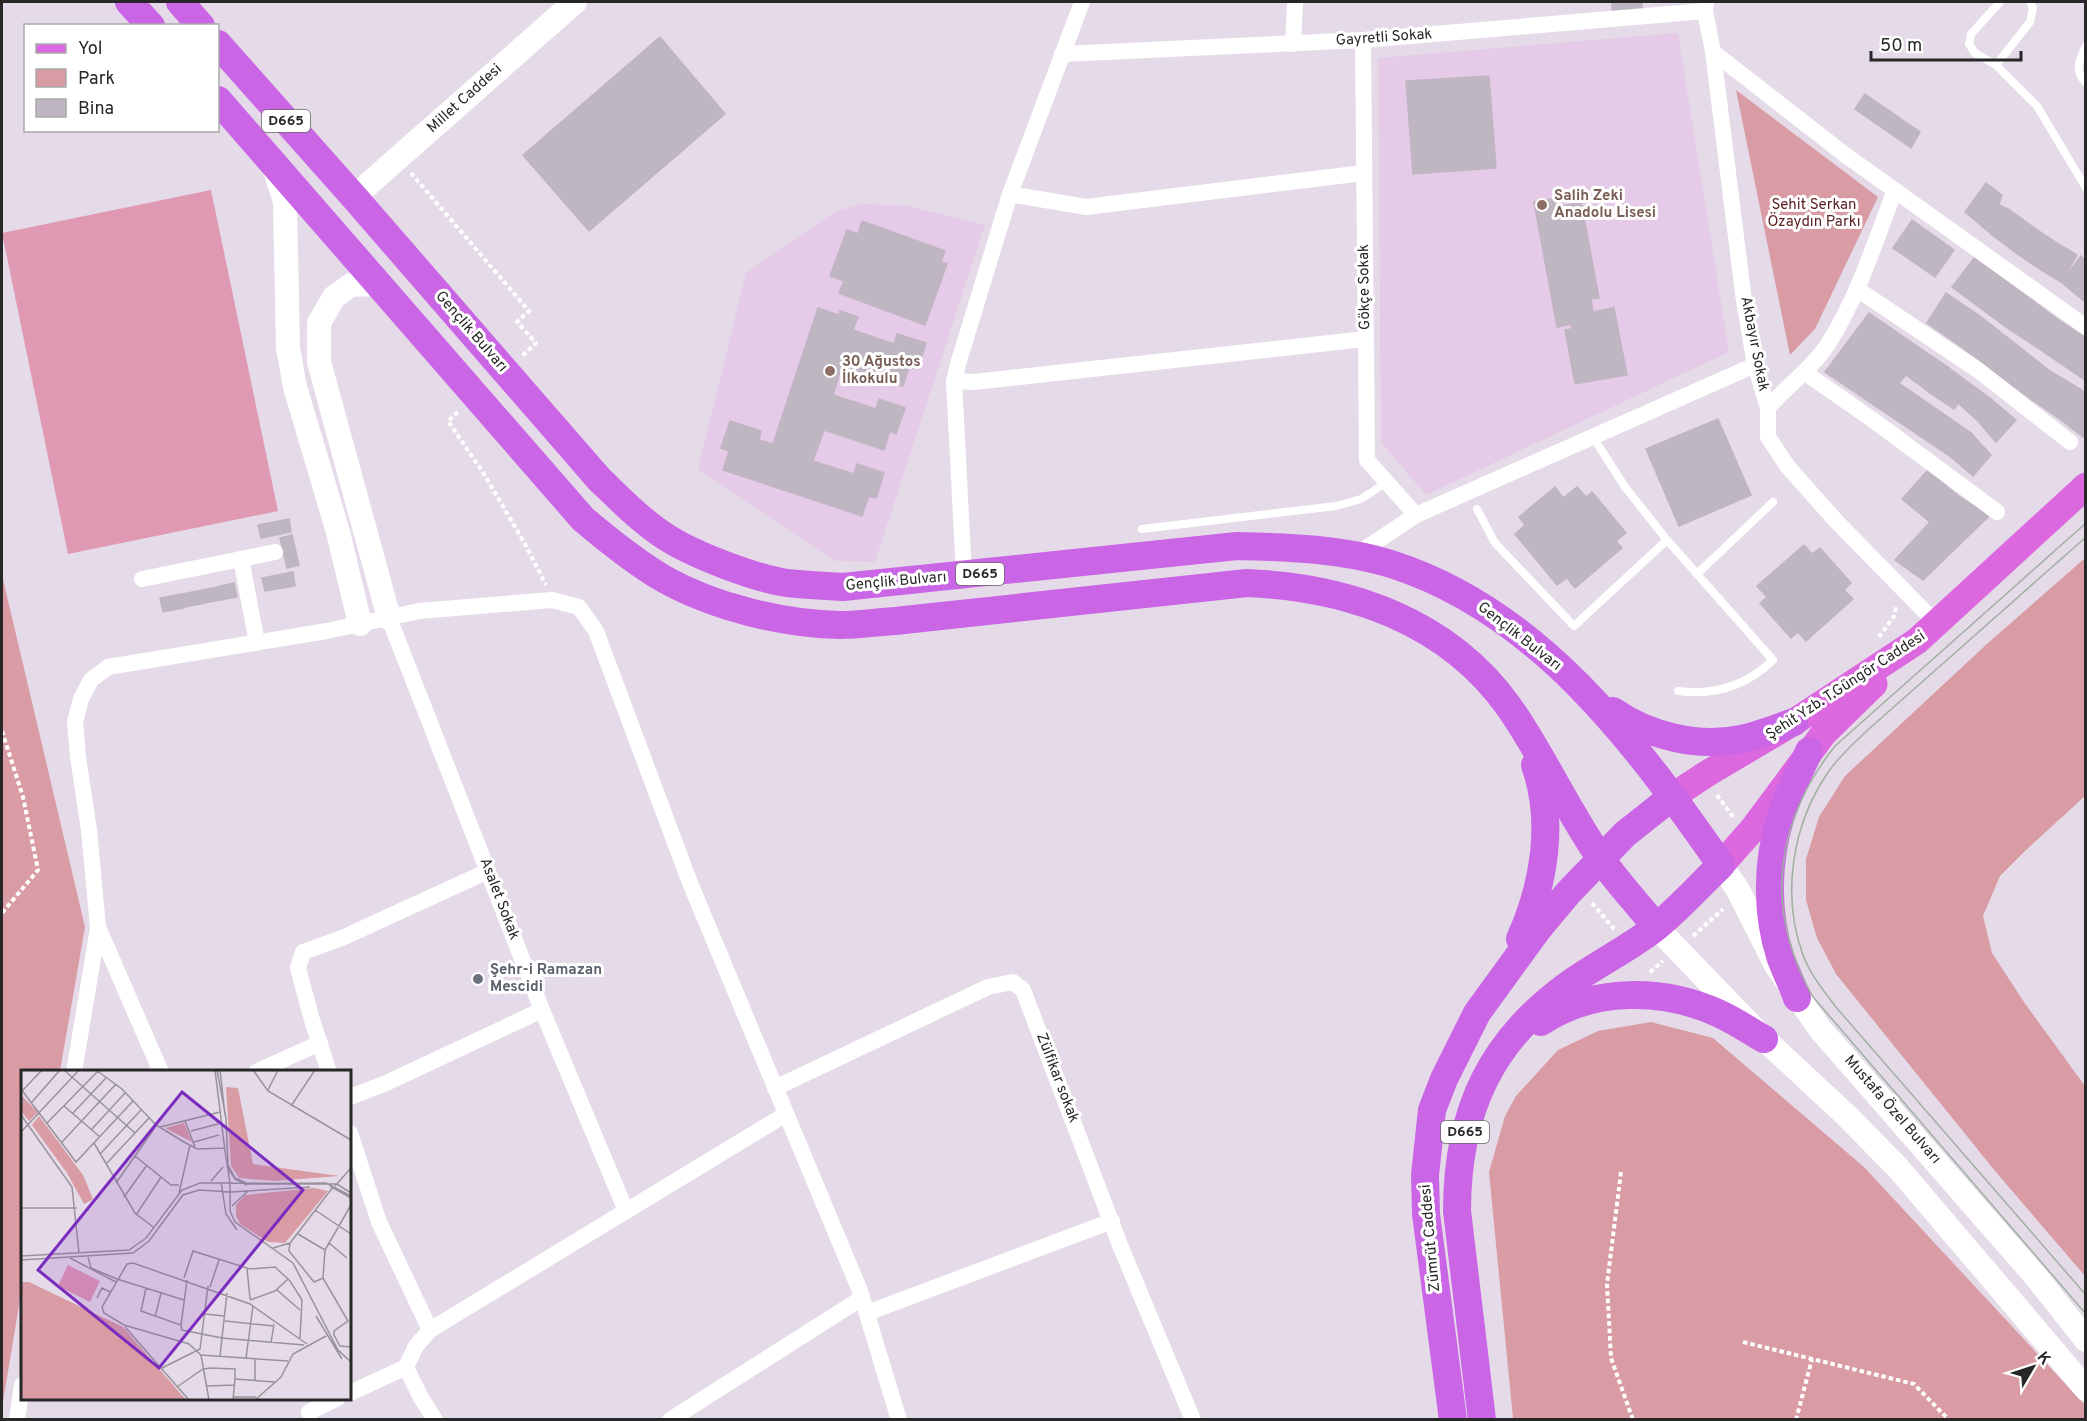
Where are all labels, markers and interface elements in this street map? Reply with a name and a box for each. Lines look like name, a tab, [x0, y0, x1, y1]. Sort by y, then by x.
legend	[24, 24, 219, 132]
scale bar	[1871, 24, 2021, 62]
street label: Gayretli Sokak	[1335, 25, 1433, 51]
text: 50 m	[1880, 35, 1922, 58]
text: Yol	[78, 38, 103, 61]
street label: Millet Caddesi	[424, 60, 506, 138]
text: Park	[78, 68, 115, 91]
text: Bina	[78, 98, 114, 121]
road number: D665	[262, 110, 310, 132]
place label: Salih Zeki Anadolu Lisesi	[1554, 187, 1656, 223]
park label: Şehit Serkan Özaydın Parkı	[1767, 196, 1861, 232]
marker: Salih Zeki Anadolu Lisesi	[1535, 198, 1549, 212]
street label: Gökçe Sokak	[1355, 244, 1375, 330]
street label: Gençlik Bulvarı	[431, 288, 511, 376]
street label: Akbayır Sokak	[1735, 295, 1773, 393]
place label: 30 Ağustos İlkokulu	[842, 353, 921, 389]
marker: 30 Ağustos İlkokulu	[823, 364, 837, 378]
road number: D665	[956, 563, 1004, 585]
street label: Gençlik Bulvarı	[845, 568, 947, 596]
street label: Gençlik Bulvarı	[1473, 598, 1565, 676]
street label: Şehit Yzb. T.Güngör Caddesi	[1763, 627, 1929, 745]
street label: Asalet Sokak	[475, 855, 523, 943]
place label: Şehr-i Ramazan Mescidi	[490, 961, 602, 997]
marker: Şehr-i Ramazan Mescidi	[471, 972, 485, 986]
street label: Zülfikar sokak	[1031, 1030, 1083, 1126]
street label: Mustafa Özel Bulvarı	[1840, 1051, 1945, 1168]
inset map	[21, 1070, 351, 1400]
road number: D665	[1441, 1121, 1489, 1143]
street label: Zümrüt Caddesi	[1417, 1183, 1445, 1293]
north arrow	[2003, 1337, 2063, 1397]
text: K	[2032, 1348, 2054, 1370]

